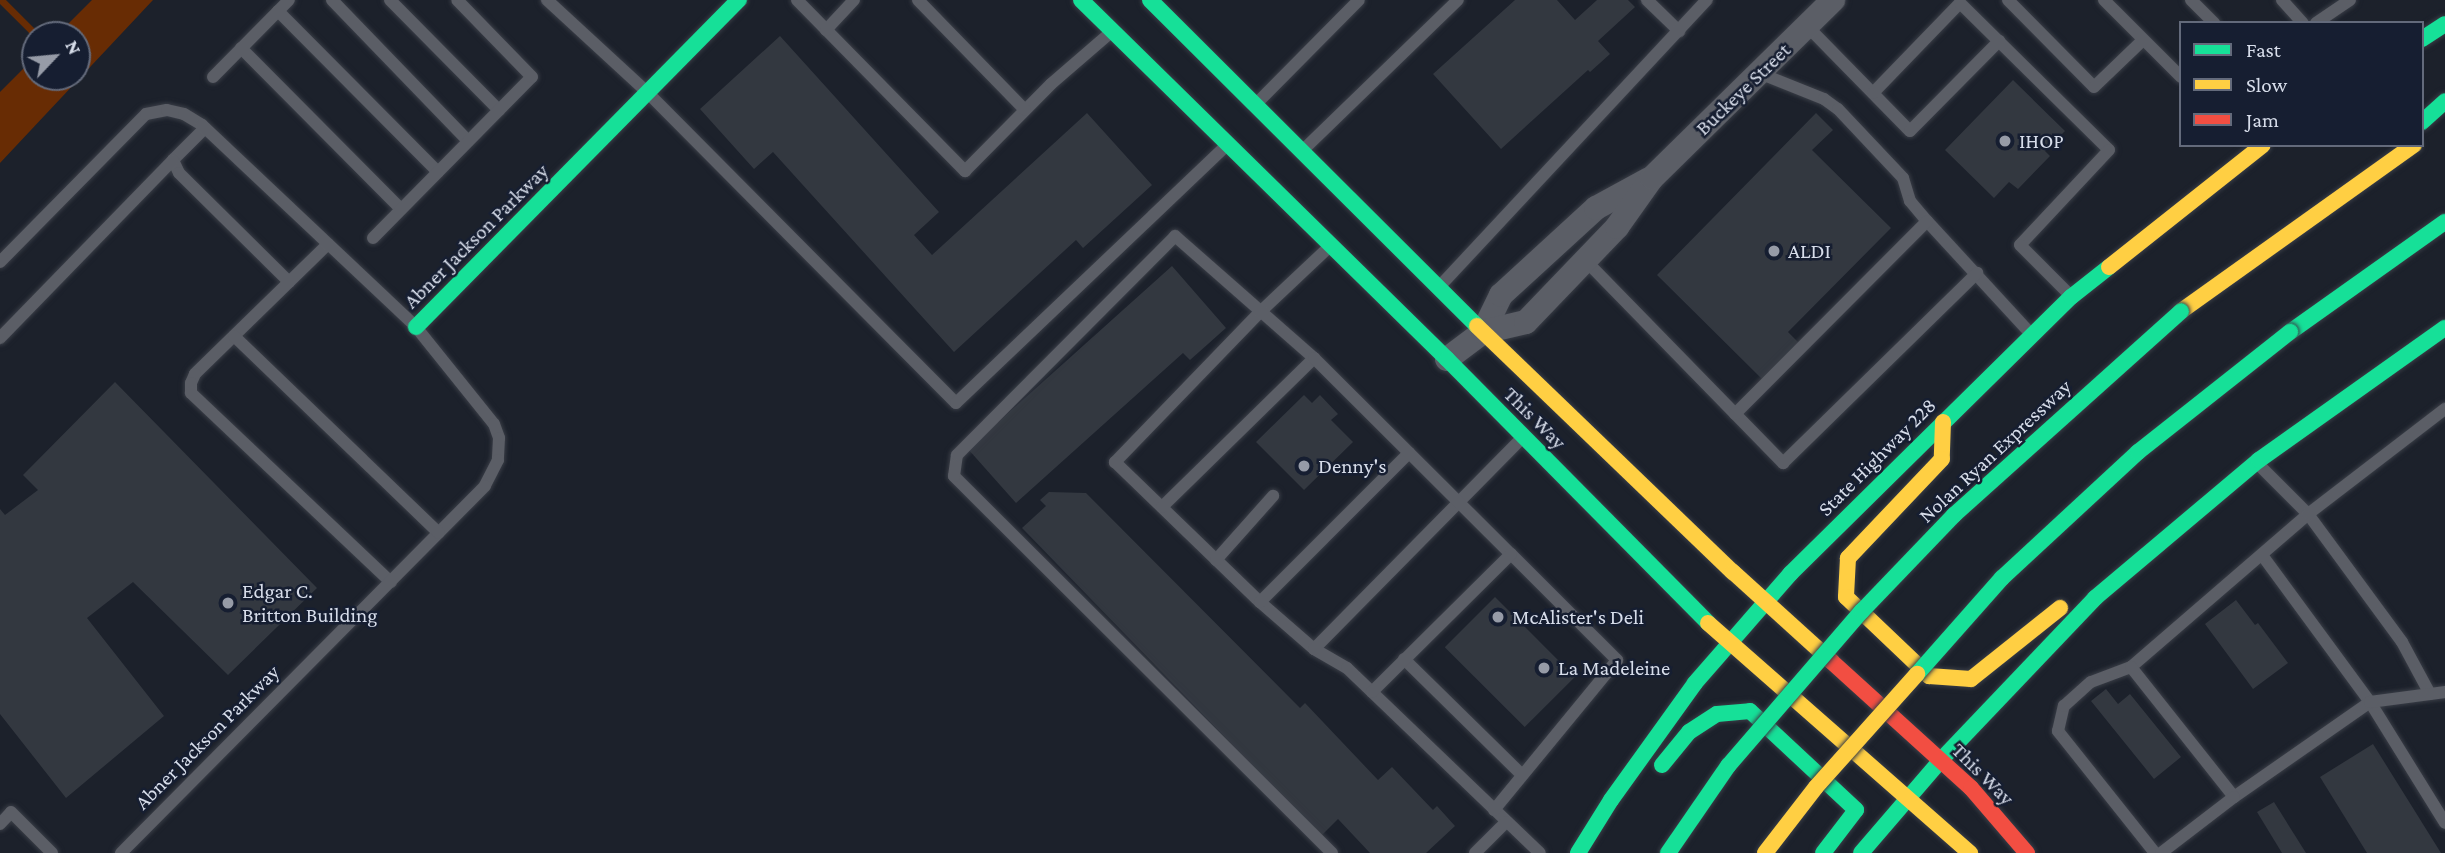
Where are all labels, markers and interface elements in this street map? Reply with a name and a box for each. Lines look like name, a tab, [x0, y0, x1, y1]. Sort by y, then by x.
north arrow	[21, 21, 91, 91]
legend	[2179, 21, 2424, 147]
text: N	[61, 37, 86, 58]
street label: Buckeye Street	[1690, 38, 1796, 140]
text: Fast	[2246, 38, 2281, 62]
text: Slow	[2246, 73, 2287, 97]
text: Jam	[2246, 108, 2279, 132]
place label: IHOP	[2019, 128, 2064, 154]
marker: IHOP	[1997, 133, 2013, 149]
street label: Abner Jackson Parkway	[398, 158, 554, 314]
place label: ALDI	[1788, 238, 1831, 264]
marker: ALDI	[1766, 243, 1782, 259]
street label: Nolan Ryan Expressway	[1913, 374, 2077, 528]
street label: This Way	[1499, 382, 1571, 454]
street label: State Highway 228	[1813, 393, 1941, 521]
place label: Denny's	[1318, 453, 1386, 479]
marker: Denny's	[1296, 458, 1312, 474]
place label: Edgar C. Britton Building	[242, 578, 377, 628]
marker: Edgar C. Britton Building	[220, 595, 236, 611]
place label: McAlister's Deli	[1512, 604, 1644, 630]
marker: McAlister's Deli	[1490, 609, 1506, 625]
place label: La Madeleine	[1558, 655, 1670, 681]
street label: Abner Jackson Parkway	[129, 659, 285, 815]
marker: La Madeleine	[1536, 660, 1552, 676]
street label: This Way	[1947, 738, 2019, 810]

